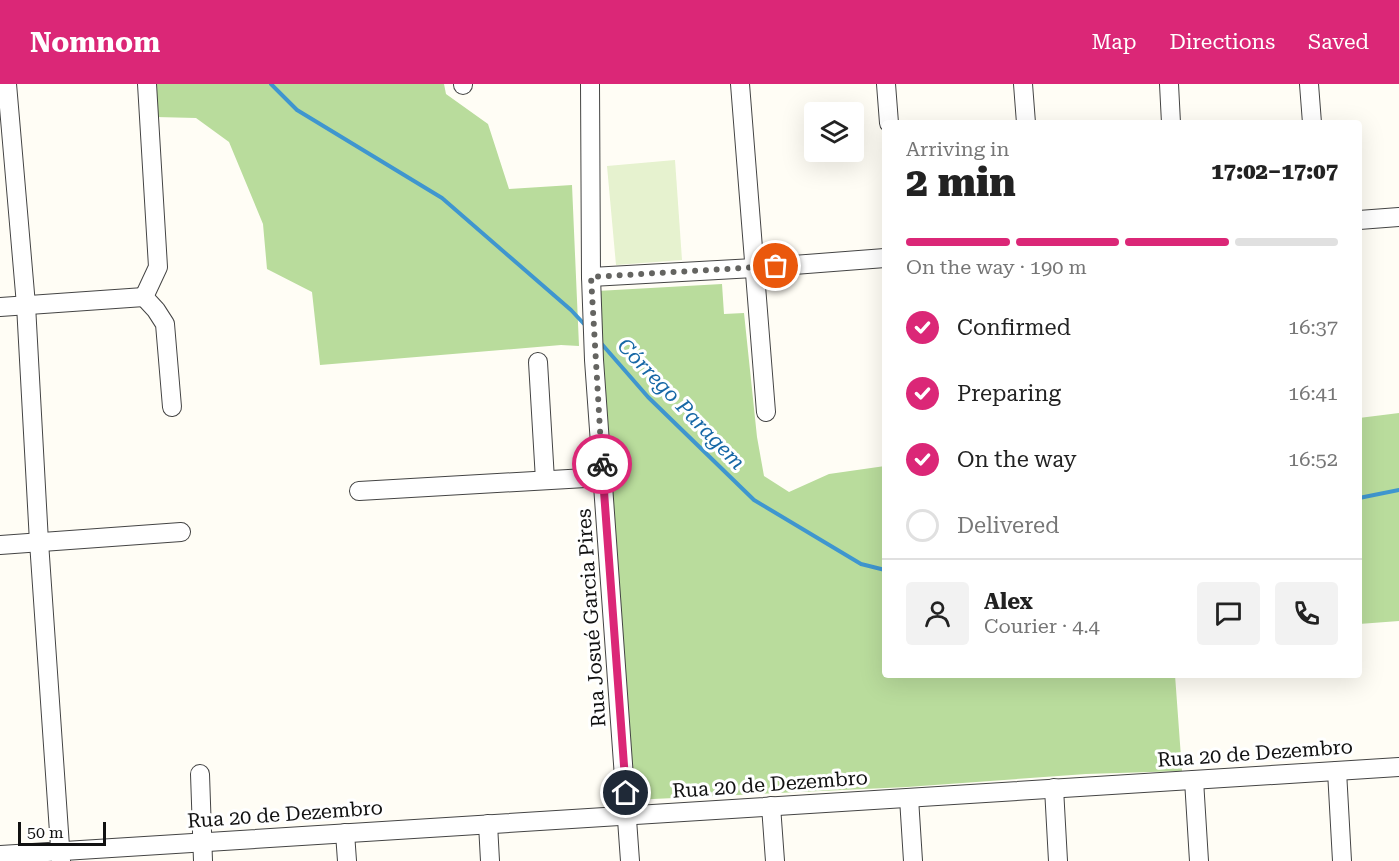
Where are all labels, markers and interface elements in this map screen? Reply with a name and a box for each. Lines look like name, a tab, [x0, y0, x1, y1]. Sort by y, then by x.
text: Nomnom	[30, 26, 160, 59]
text: Map	[1092, 30, 1136, 54]
text: Directions	[1169, 30, 1275, 54]
text: Saved	[1308, 30, 1369, 54]
map controls	[804, 102, 864, 162]
button: layers	[804, 102, 864, 162]
text: Arriving in	[906, 137, 1009, 161]
text: 17:02–17:07	[1211, 159, 1338, 184]
text: 2 min	[906, 160, 1016, 206]
pin	[750, 240, 801, 291]
icon: bag	[759, 249, 792, 282]
text: On the way · 190 m	[906, 255, 1087, 279]
icon: check	[906, 311, 939, 344]
text: Confirmed	[957, 315, 1071, 340]
text: 16:37	[1288, 315, 1338, 339]
water label: Córrego Paragem	[612, 333, 750, 475]
icon: check	[906, 377, 939, 410]
text: Preparing	[957, 381, 1061, 406]
text: 16:41	[1288, 381, 1338, 405]
courier	[572, 434, 632, 494]
icon: check	[906, 443, 939, 476]
text: On the way	[957, 447, 1077, 472]
text: 16:52	[1288, 447, 1338, 471]
icon: bike	[586, 448, 619, 481]
street label: Rua Josué Garcia Pires	[571, 508, 611, 728]
text: Delivered	[957, 513, 1059, 538]
button: person	[906, 582, 969, 645]
button: chat	[1197, 582, 1260, 645]
button: phone	[1275, 582, 1338, 645]
text: Alex	[984, 589, 1033, 614]
text: Courier · 4.4	[984, 614, 1100, 638]
street label: Rua 20 de Dezembro	[1156, 734, 1354, 772]
street label: Rua 20 de Dezembro	[671, 765, 869, 803]
pin	[600, 767, 651, 818]
icon: home	[609, 776, 642, 809]
street label: Rua 20 de Dezembro	[186, 795, 384, 833]
scale bar	[18, 819, 106, 846]
text: 50 m	[27, 823, 64, 842]

